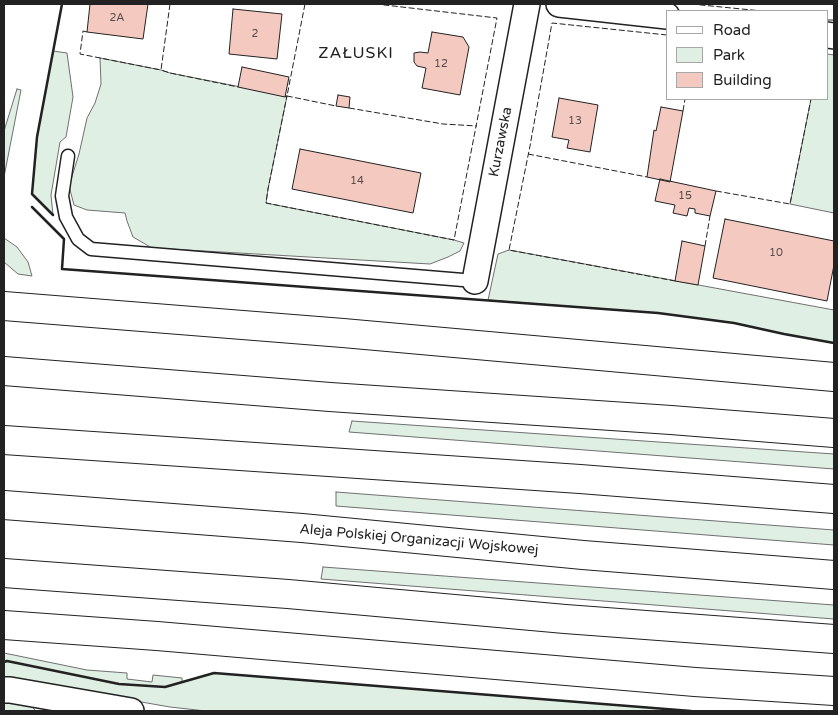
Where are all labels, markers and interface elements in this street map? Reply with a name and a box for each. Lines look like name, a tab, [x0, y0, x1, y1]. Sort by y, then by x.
legend	[666, 10, 828, 100]
house number: 2A	[109, 11, 125, 25]
text: Road	[713, 21, 751, 39]
house number: 2	[252, 27, 258, 41]
district label: ZAŁUSKI	[317, 44, 395, 64]
text: Park	[713, 46, 745, 64]
house number: 12	[434, 57, 448, 71]
text: Building	[713, 71, 772, 89]
street label: Kurzawska	[486, 105, 516, 179]
house number: 13	[568, 114, 582, 128]
house number: 14	[350, 174, 364, 188]
house number: 15	[678, 189, 692, 203]
house number: 10	[769, 246, 783, 260]
street label: Aleja Polskiej Organizacji Wojskowej	[299, 521, 539, 559]

